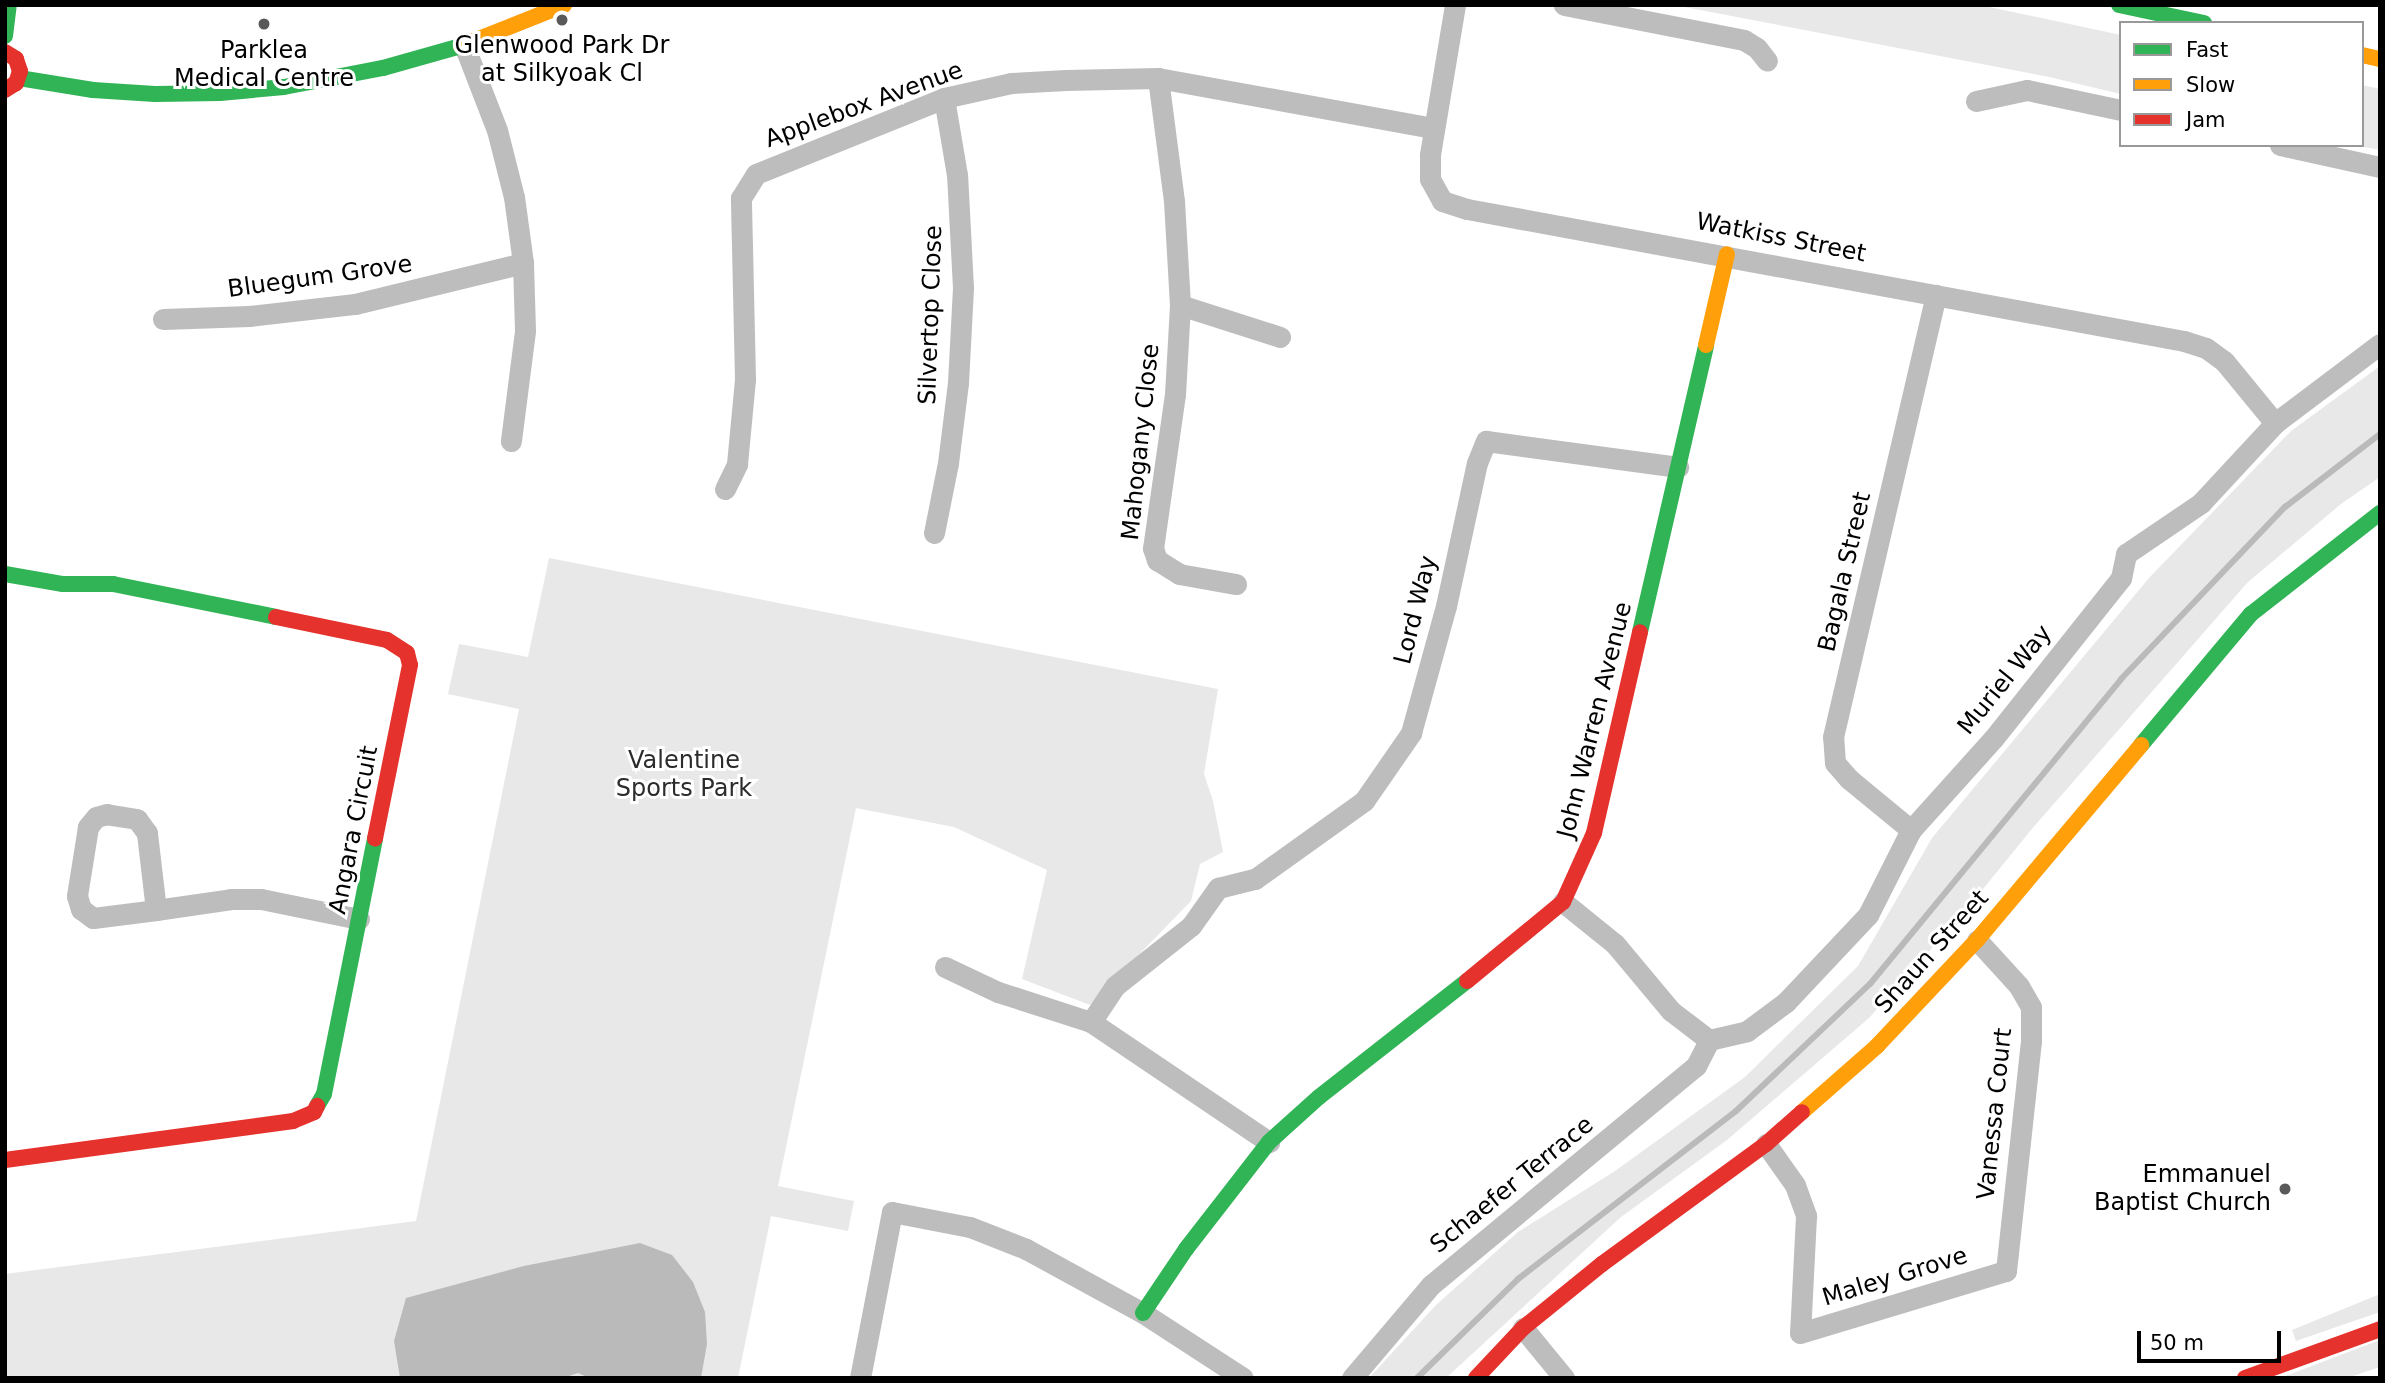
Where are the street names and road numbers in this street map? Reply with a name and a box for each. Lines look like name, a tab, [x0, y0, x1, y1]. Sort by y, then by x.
street label: Applebox Avenue	[761, 56, 967, 154]
street label: Watkiss Street	[1694, 207, 1868, 269]
street label: Silvertop Close	[913, 225, 949, 405]
street label: Bluegum Grove	[226, 250, 414, 304]
street label: Mahogany Close	[1116, 342, 1166, 542]
street label: Bagala Street	[1813, 489, 1877, 655]
street label: Lord Way	[1389, 553, 1443, 667]
street label: John Warren Avenue	[1552, 599, 1638, 841]
street label: Muriel Way	[1952, 619, 2058, 741]
street label: Angara Circuit	[324, 743, 384, 917]
street label: Shaun Street	[1869, 884, 1995, 1020]
street label: Vanessa Court	[1972, 1027, 2018, 1201]
street label: Schaefer Terrace	[1425, 1111, 1599, 1259]
street label: Maley Grove	[1819, 1241, 1971, 1313]

